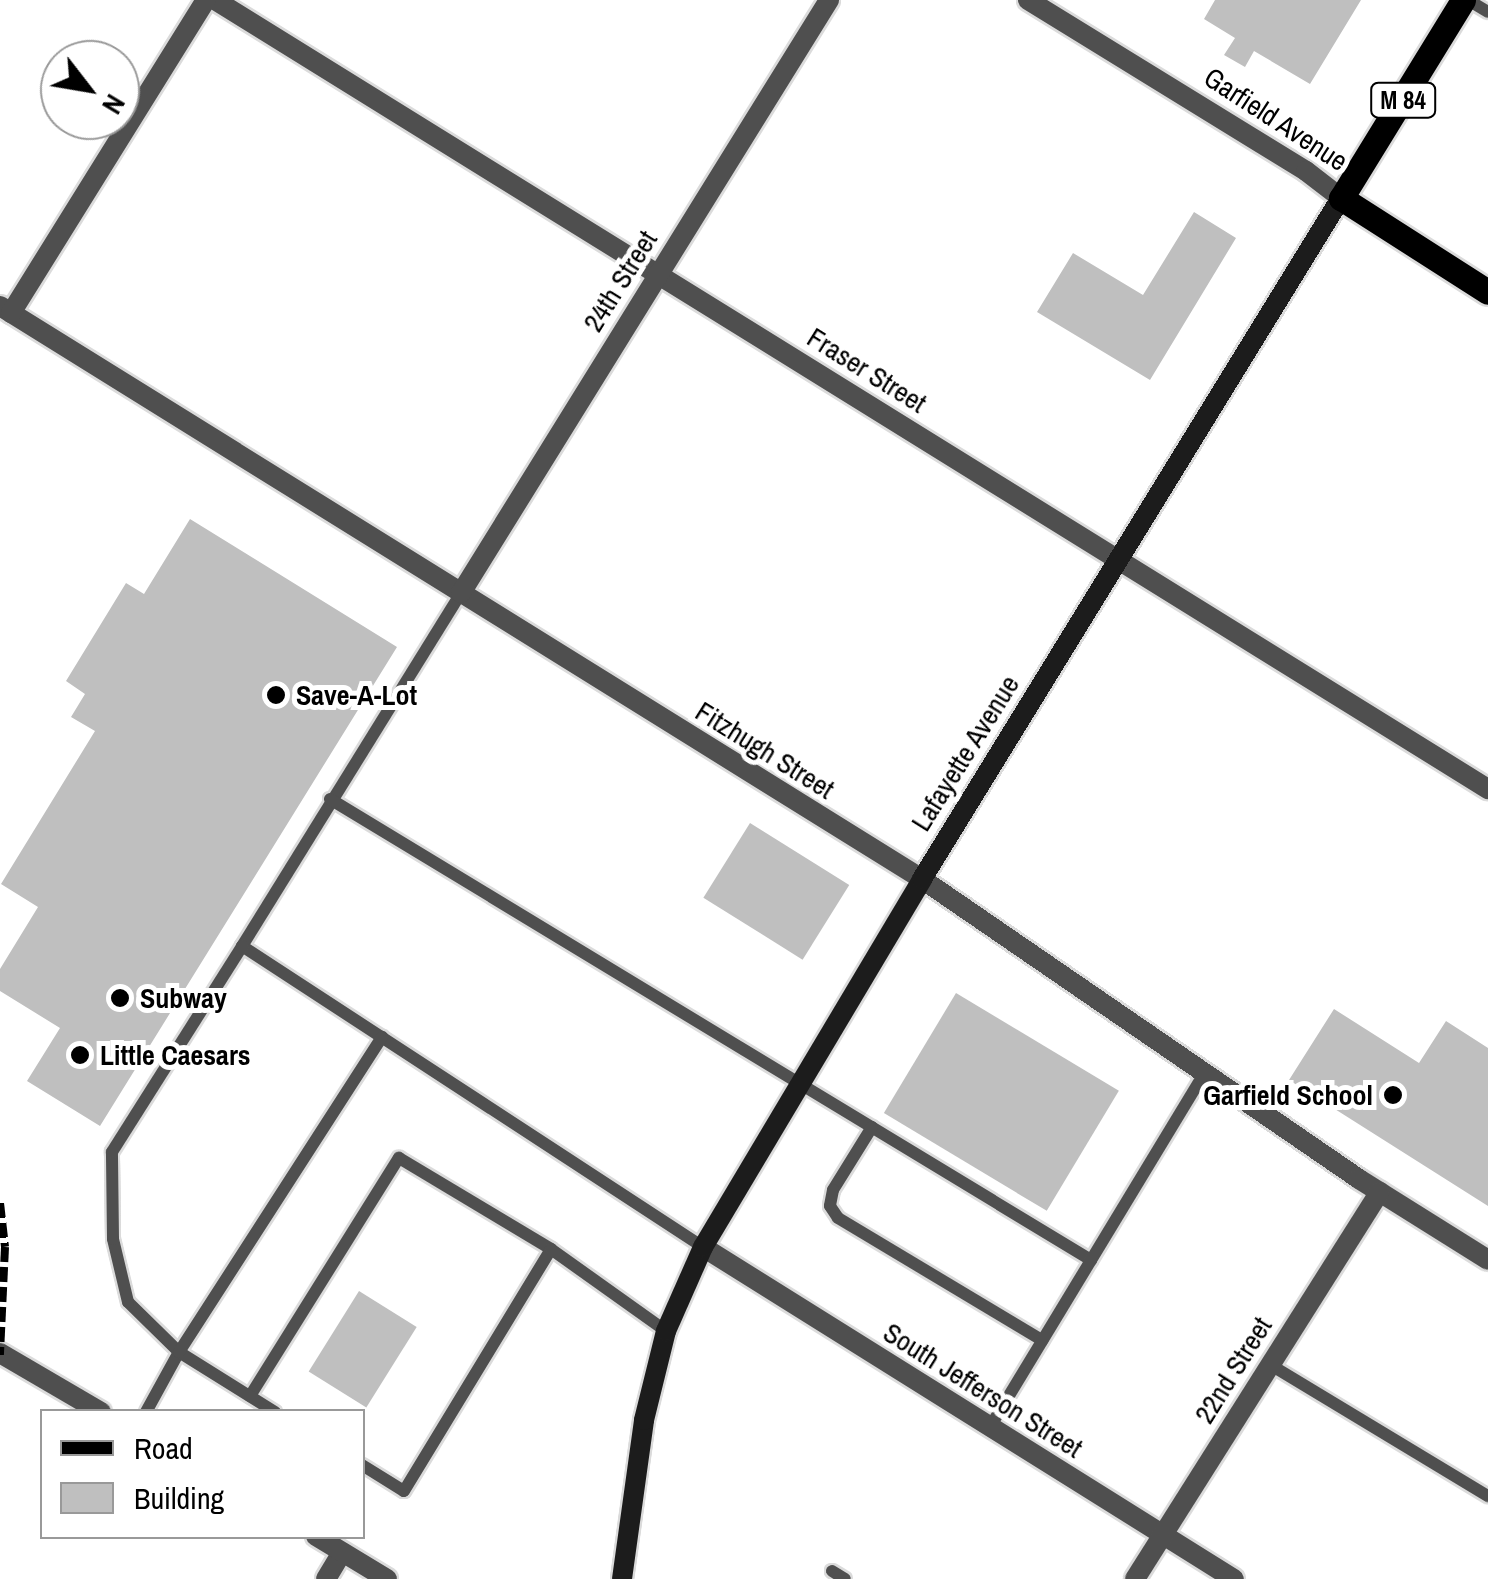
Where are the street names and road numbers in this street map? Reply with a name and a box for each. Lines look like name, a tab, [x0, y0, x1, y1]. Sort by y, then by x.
street label: Garfield Avenue	[1197, 60, 1355, 178]
road number: M 84	[1368, 80, 1438, 120]
street label: 24th Street	[576, 224, 664, 338]
street label: Fraser Street	[801, 320, 933, 420]
street label: Lafayette Avenue	[904, 668, 1026, 838]
street label: Fitzhugh Street	[690, 694, 840, 806]
street label: 22nd Street	[1187, 1311, 1279, 1429]
street label: South Jefferson Street	[877, 1315, 1089, 1465]

